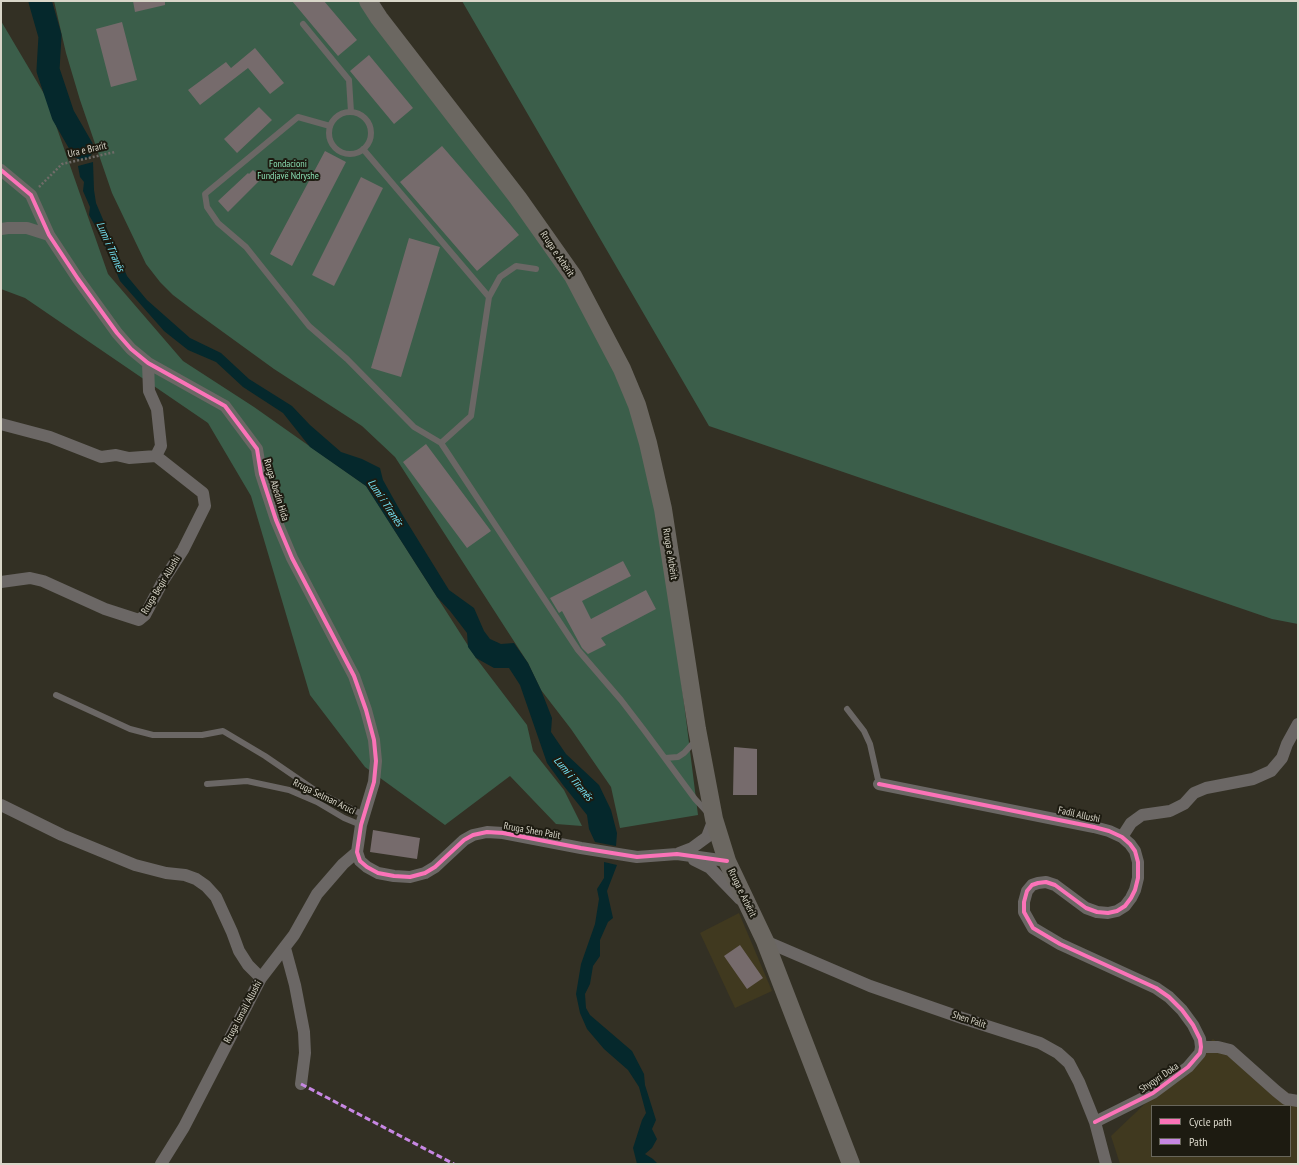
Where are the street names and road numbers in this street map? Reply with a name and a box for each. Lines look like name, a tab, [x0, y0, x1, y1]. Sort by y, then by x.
street label: Ura e Brarit	[66, 140, 108, 160]
street label: Rruga e Arbërit	[537, 229, 577, 279]
street label: Rruga Abedin Hida	[261, 457, 291, 523]
street label: Rruga e Arbërit	[660, 527, 680, 581]
street label: Rruga Beqir Allushi	[139, 554, 183, 616]
street label: Rruga Selman Aruci	[291, 777, 357, 817]
street label: Fadil Allushi	[1057, 804, 1101, 826]
street label: Rruga Shen Palit	[503, 820, 561, 842]
street label: Rruga e Arbërit	[725, 867, 759, 919]
street label: Rruga Ismail Allushi	[222, 979, 264, 1045]
street label: Shen Palit	[951, 1009, 987, 1031]
street label: Shyqyri Doka	[1137, 1060, 1181, 1096]

